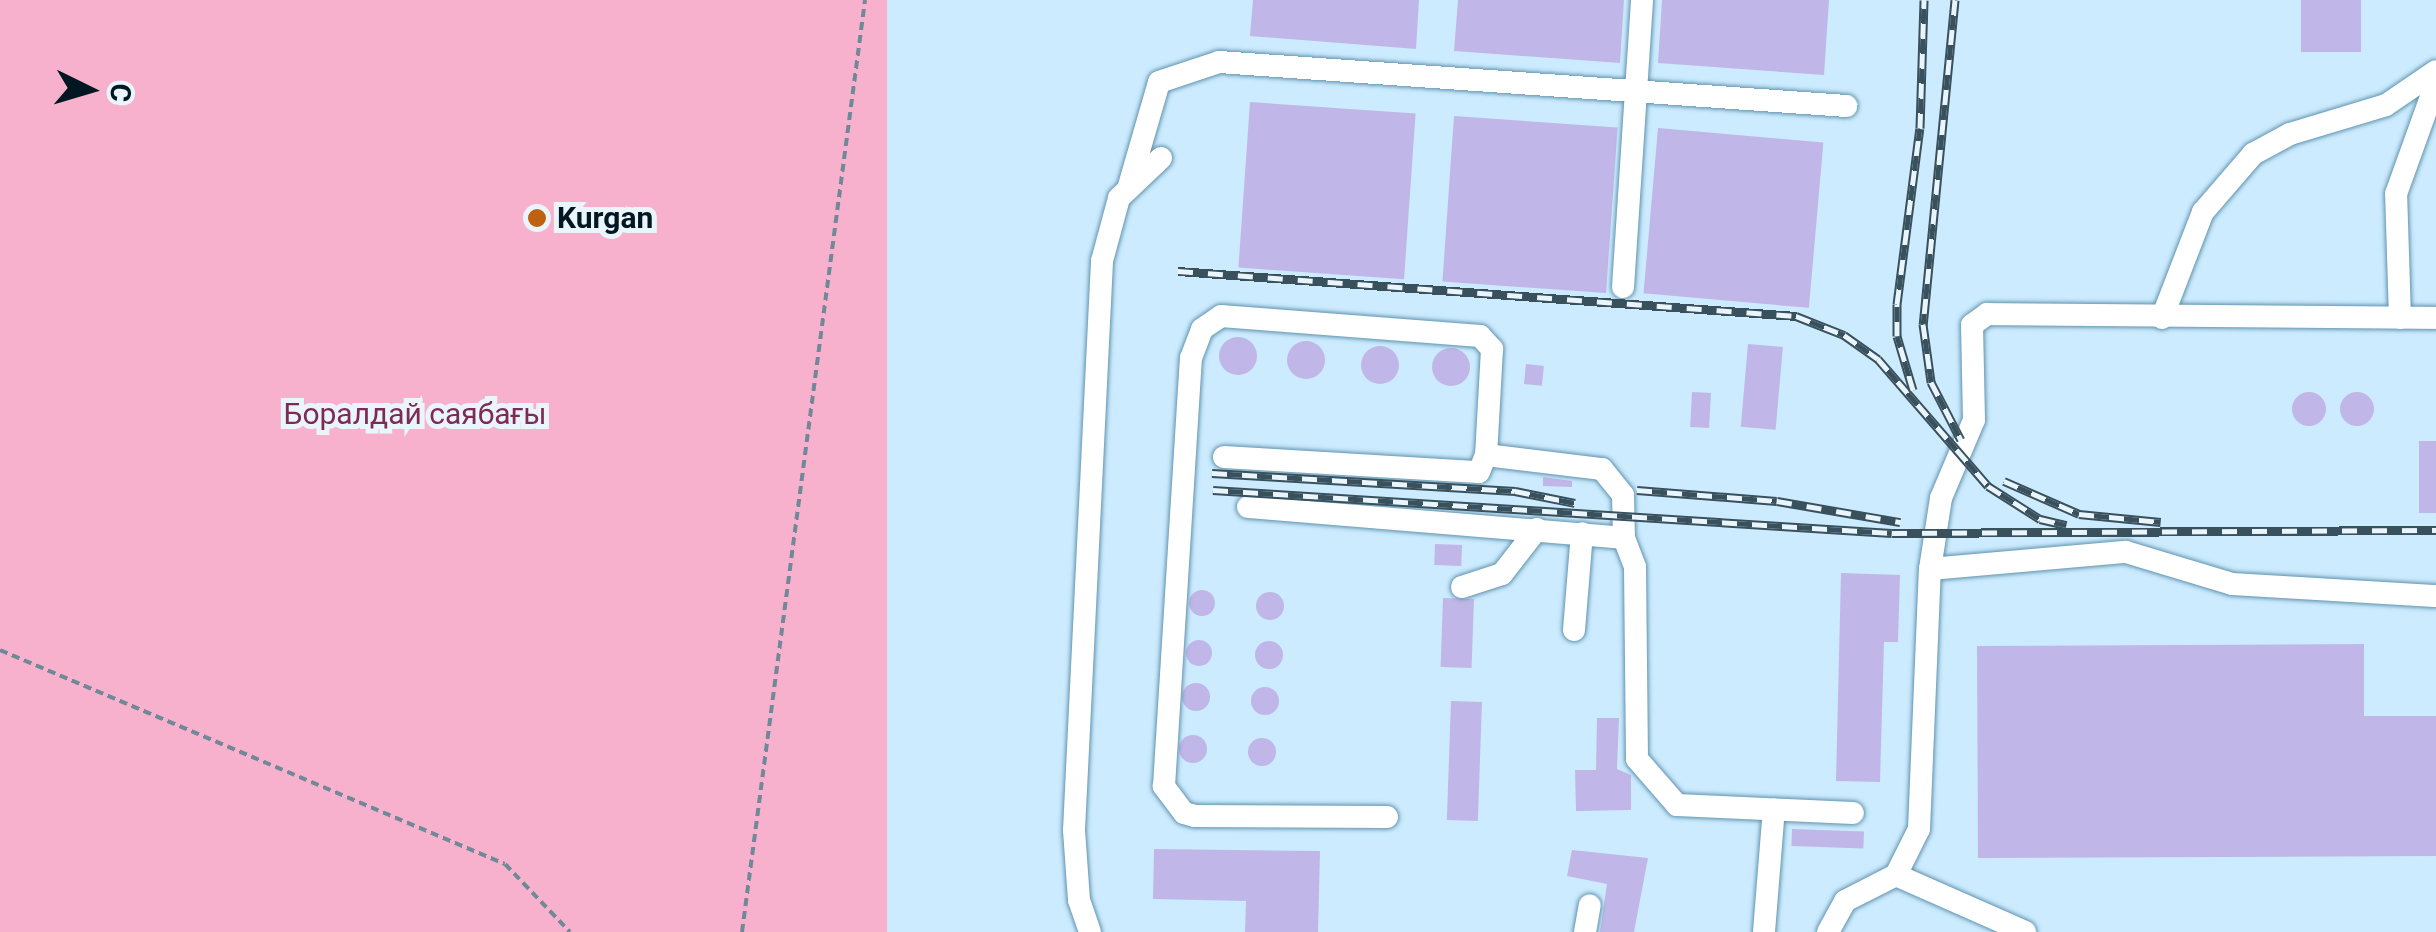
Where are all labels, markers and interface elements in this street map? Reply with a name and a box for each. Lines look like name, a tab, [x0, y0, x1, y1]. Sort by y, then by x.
north arrow	[40, 40, 140, 140]
text: С	[103, 82, 138, 103]
place label: Kurgan	[557, 200, 653, 236]
marker: Kurgan	[526, 207, 548, 229]
park label: Боралдай саябағы	[284, 396, 546, 432]

